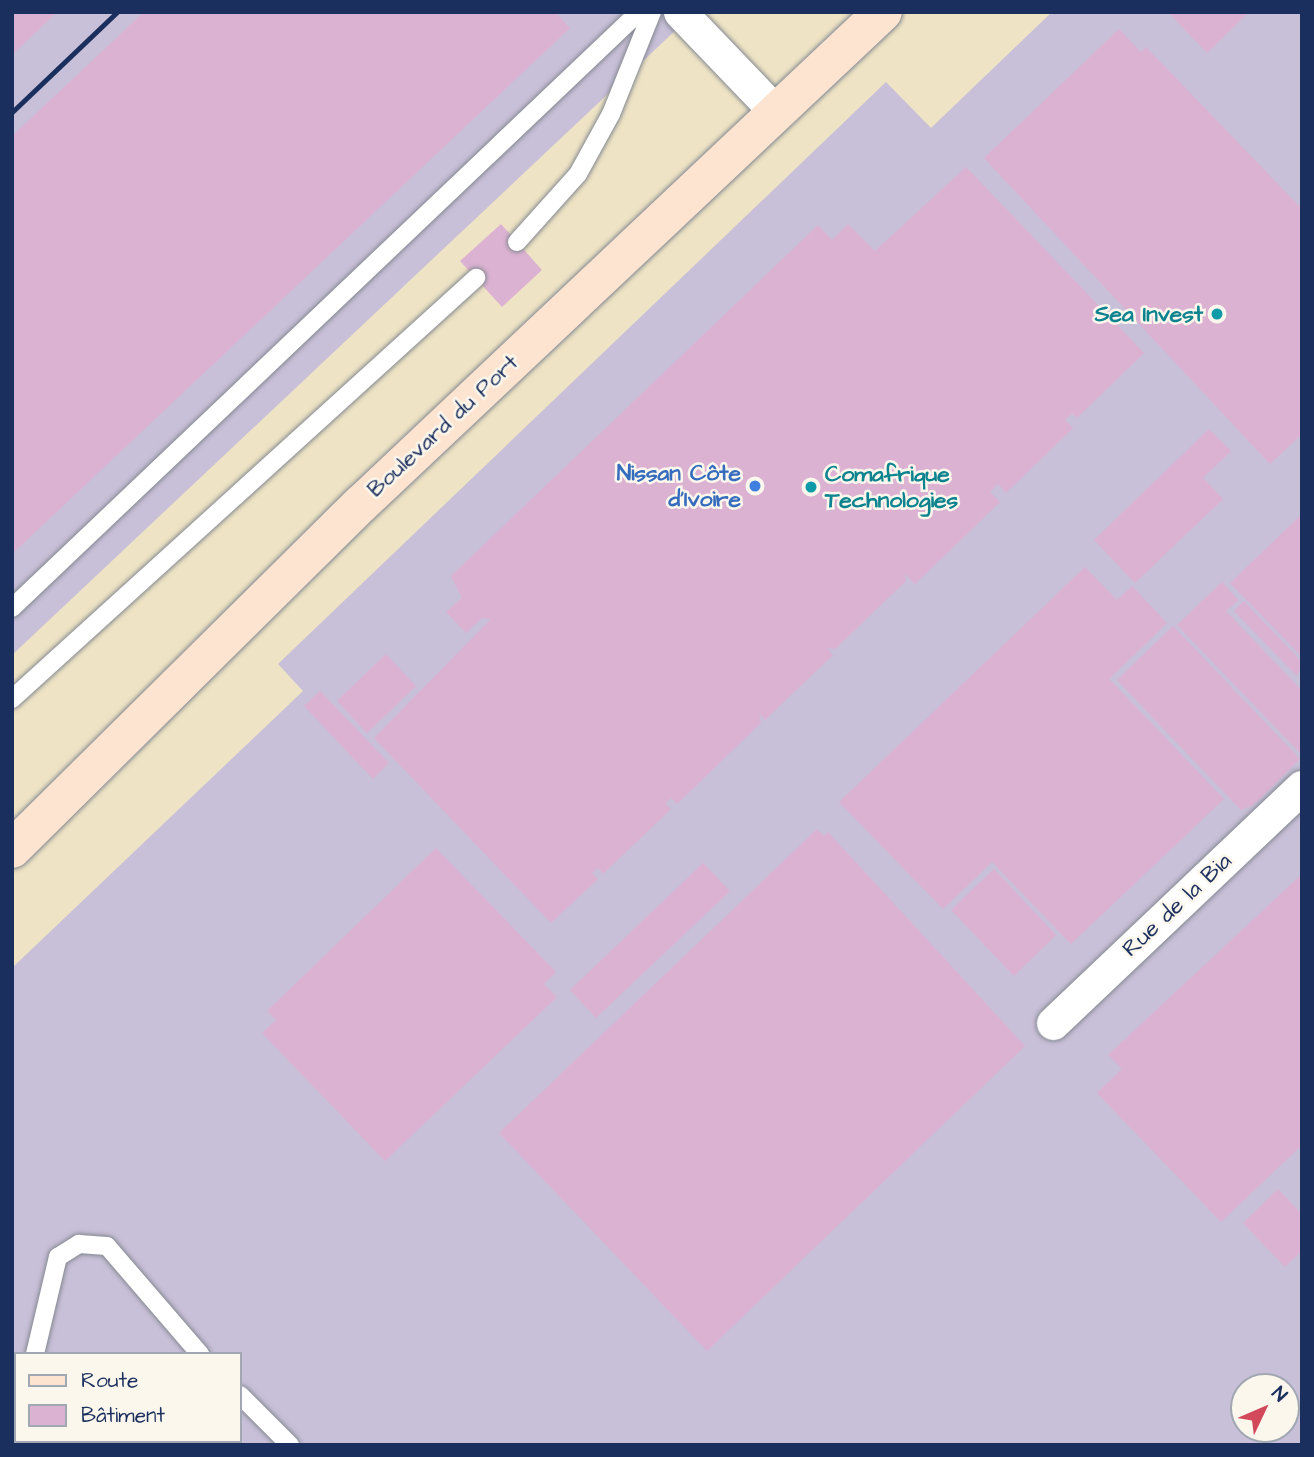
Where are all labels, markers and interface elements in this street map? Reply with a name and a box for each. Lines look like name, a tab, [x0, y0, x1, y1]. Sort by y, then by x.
place label: Sea Invest	[1095, 300, 1203, 328]
marker: Sea Invest	[1209, 306, 1225, 322]
street label: Boulevard du Port	[362, 349, 524, 503]
place label: Nissan Côte d'Ivoire	[617, 459, 741, 513]
place label: Comafrique Technologies	[825, 460, 958, 514]
marker: Nissan Côte d'Ivoire	[747, 478, 763, 494]
marker: Comafrique Technologies	[803, 479, 819, 495]
street label: Rue de la Bia	[1117, 847, 1237, 963]
legend	[14, 1352, 242, 1443]
text: Route	[81, 1366, 138, 1395]
north arrow	[1230, 1373, 1300, 1443]
text: N	[1265, 1381, 1293, 1408]
text: Bâtiment	[81, 1401, 165, 1430]

